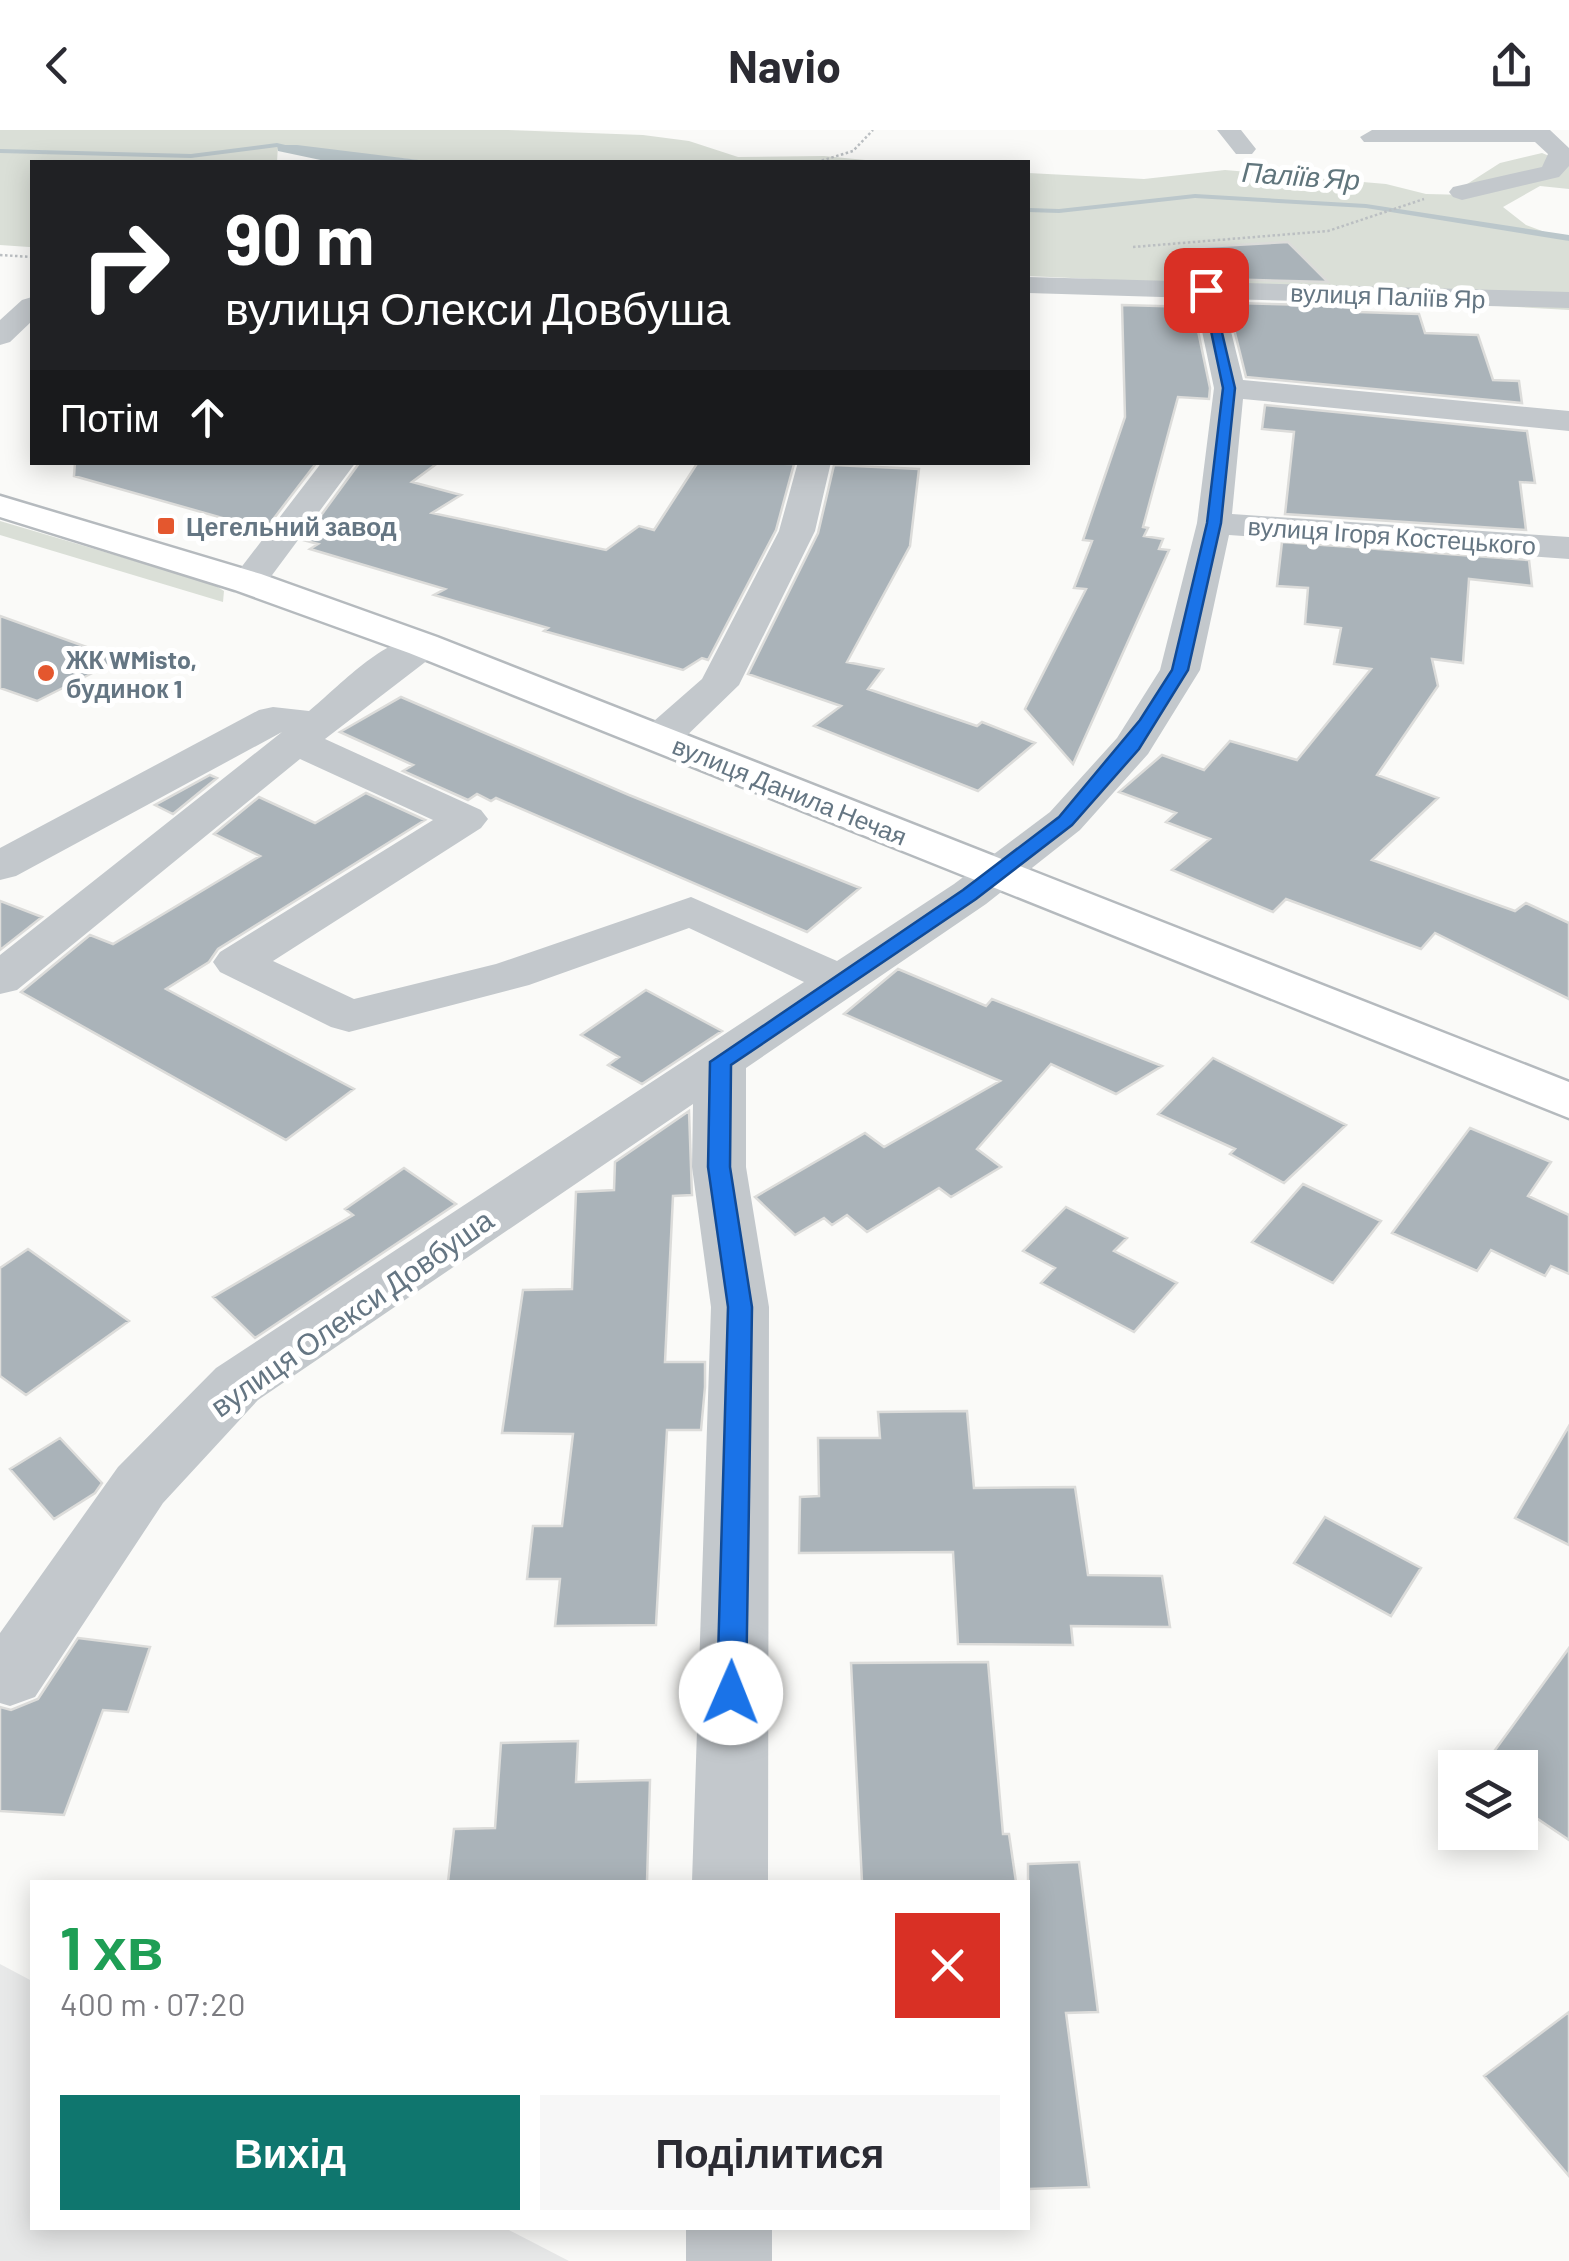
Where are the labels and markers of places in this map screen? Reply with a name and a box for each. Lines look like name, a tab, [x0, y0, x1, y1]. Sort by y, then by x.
pin	[1164, 248, 1249, 333]
place label: Цегельний завод	[186, 511, 397, 541]
marker: Цегельний завод	[155, 515, 177, 537]
place label: ЖК WMisto, будинок 1	[65, 644, 197, 703]
marker: ЖК WMisto, будинок 1	[35, 662, 57, 684]

